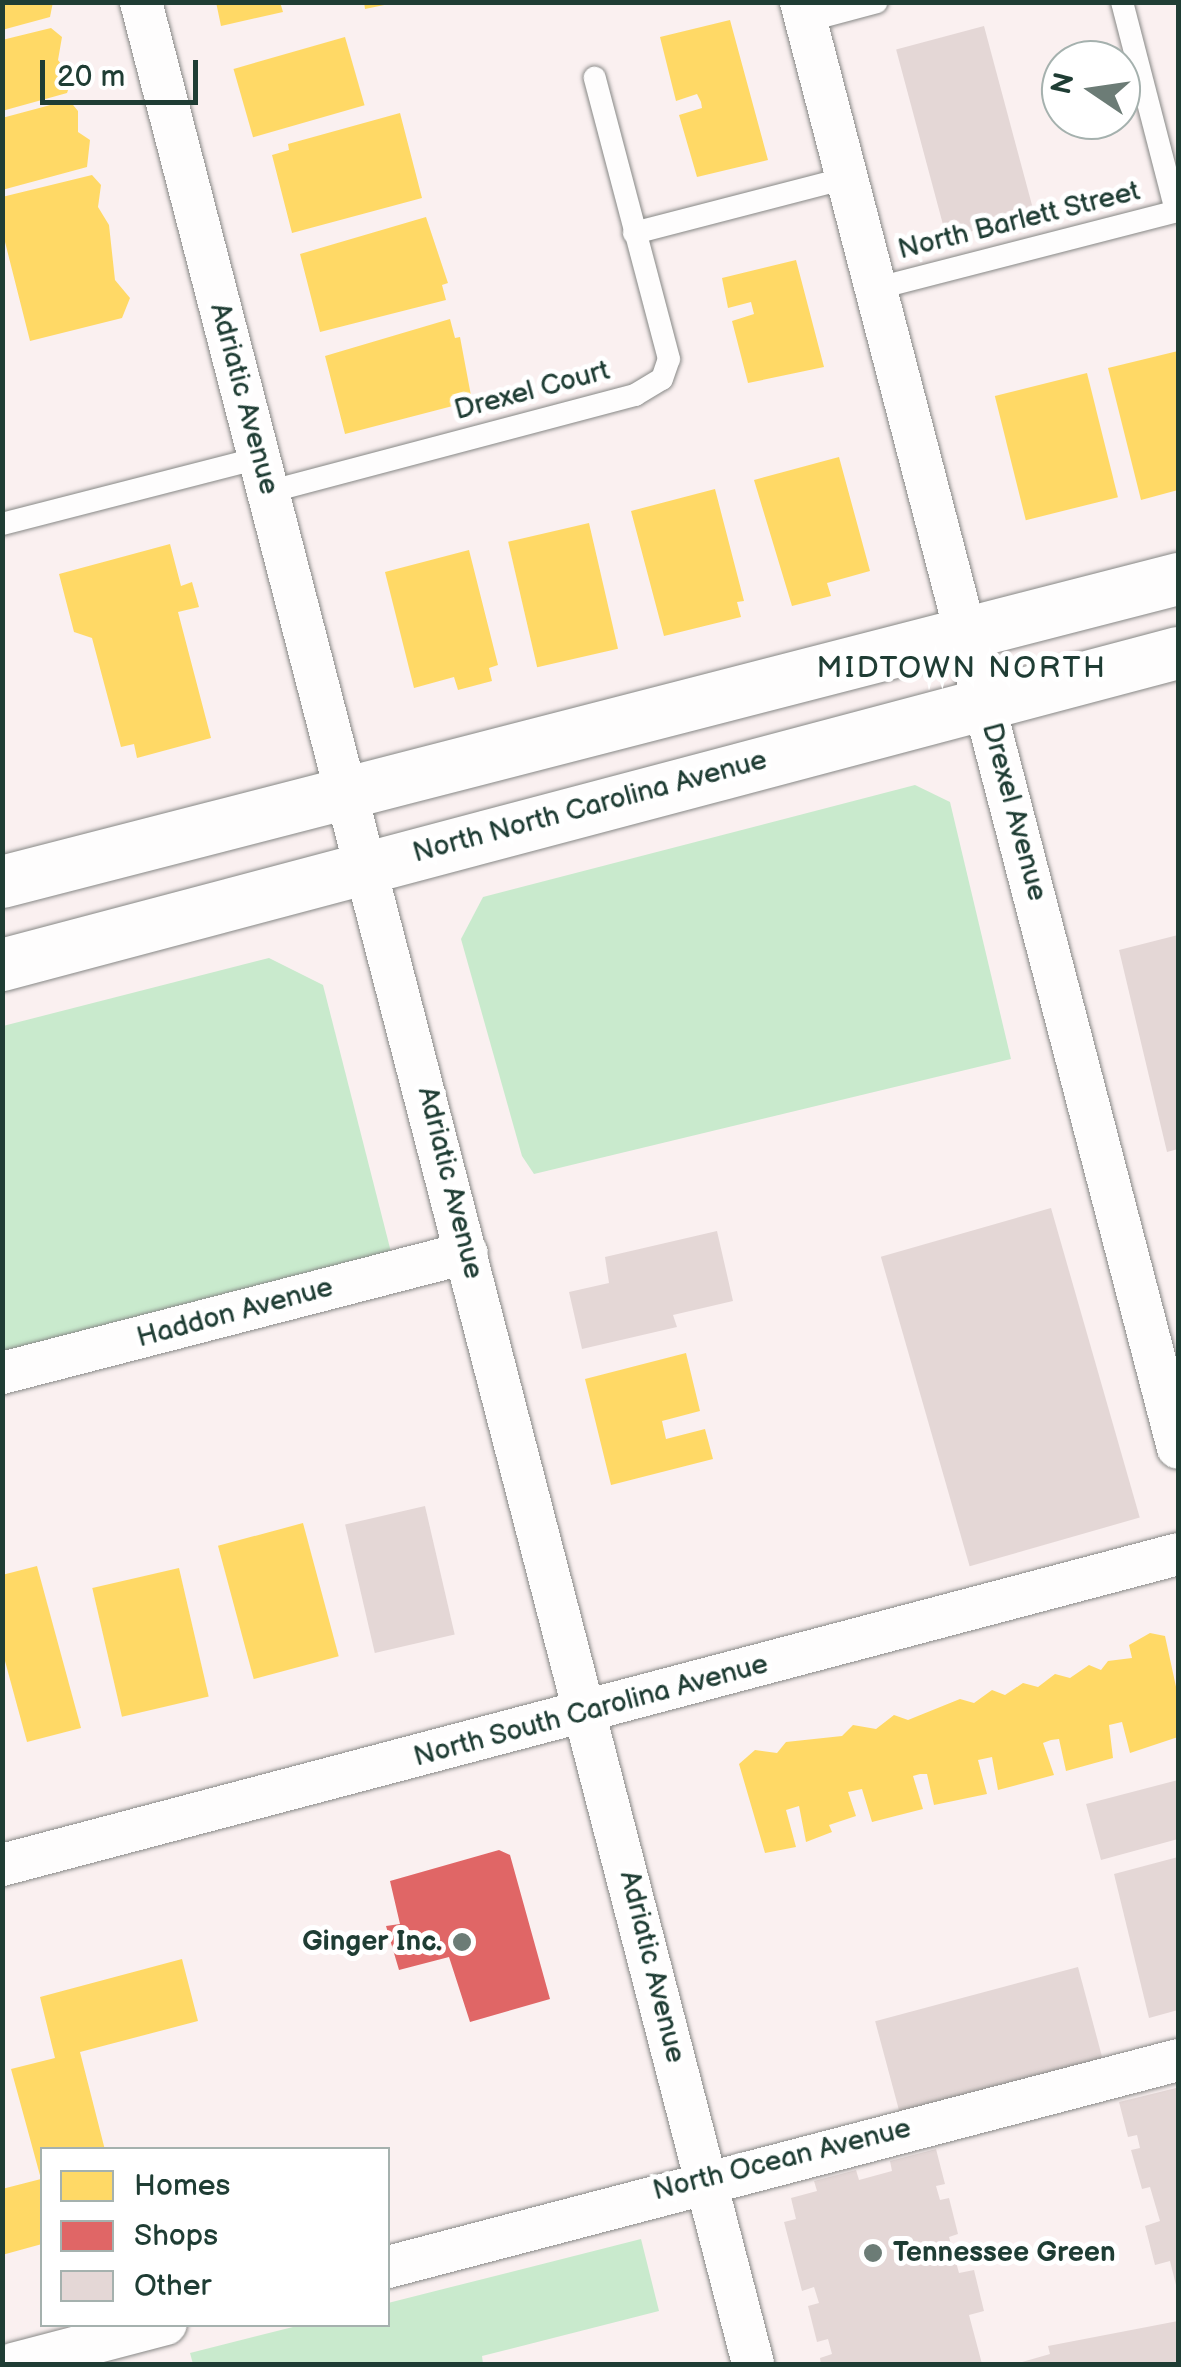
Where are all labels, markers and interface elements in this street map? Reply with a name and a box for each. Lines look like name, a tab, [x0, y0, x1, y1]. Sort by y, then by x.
scale bar	[45, 40, 202, 102]
north arrow	[1041, 40, 1141, 140]
text: 20 m	[57, 59, 125, 95]
text: N	[1045, 70, 1082, 98]
street label: North Barlett Street	[894, 175, 1144, 267]
street label: Adriatic Avenue	[202, 300, 286, 498]
street label: Drexel Court	[451, 354, 613, 428]
district label: MIDTOWN NORTH	[817, 650, 1107, 686]
street label: Drexel Avenue	[974, 719, 1054, 905]
street label: North North Carolina Avenue	[409, 744, 771, 870]
street label: Adriatic Avenue	[410, 1084, 490, 1282]
street label: Haddon Avenue	[133, 1271, 337, 1355]
street label: North South Carolina Avenue	[410, 1647, 772, 1775]
street label: Adriatic Avenue	[612, 1868, 692, 2066]
place label: Ginger Inc.	[302, 1925, 442, 1959]
marker: Ginger Inc.	[451, 1931, 473, 1953]
street label: North Ocean Avenue	[650, 2112, 914, 2208]
legend	[40, 2147, 390, 2327]
text: Homes	[134, 2168, 230, 2204]
text: Shops	[134, 2218, 218, 2254]
place label: Tennessee Green	[893, 2236, 1116, 2270]
marker: Tennessee Green	[862, 2242, 884, 2264]
text: Other	[134, 2268, 211, 2304]

